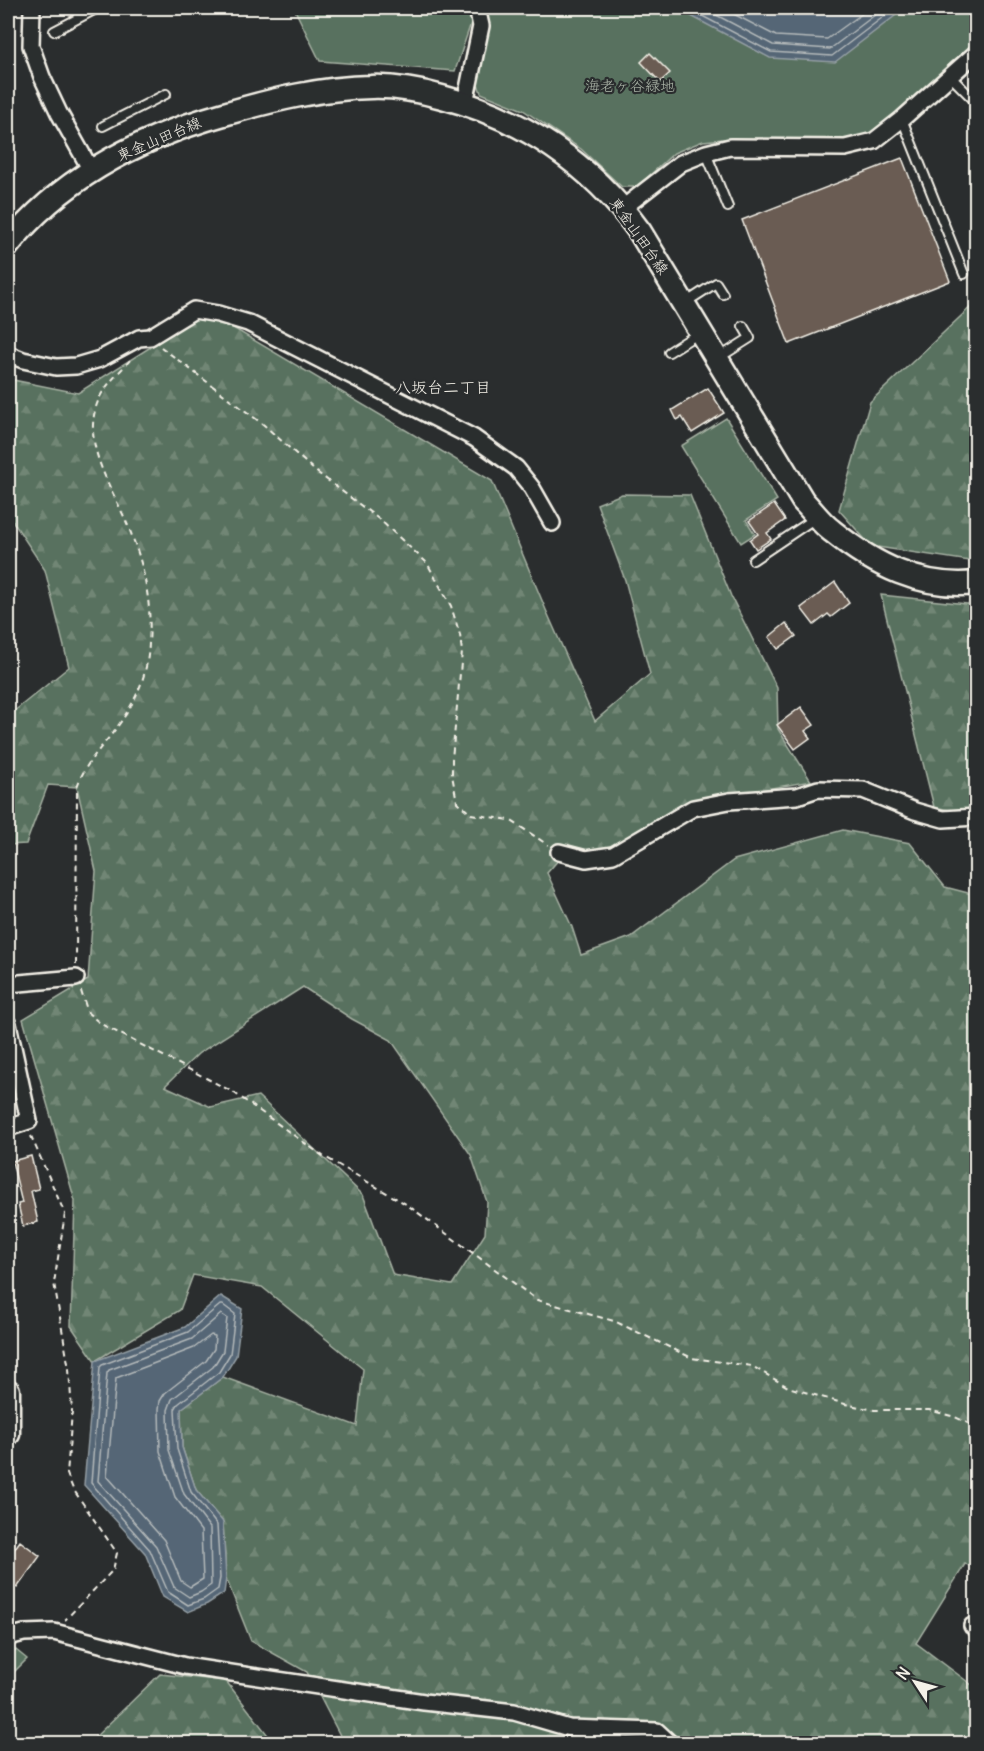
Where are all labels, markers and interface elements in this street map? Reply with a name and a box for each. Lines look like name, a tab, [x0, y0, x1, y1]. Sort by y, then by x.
park label: 海老ヶ谷緑地	[585, 76, 675, 95]
street label: 東金山田台線	[114, 112, 204, 165]
street label: 東金山田台線	[606, 193, 673, 278]
district label: 八坂台二丁目	[395, 377, 491, 397]
north arrow	[885, 1652, 945, 1712]
text: N	[892, 1663, 914, 1684]

